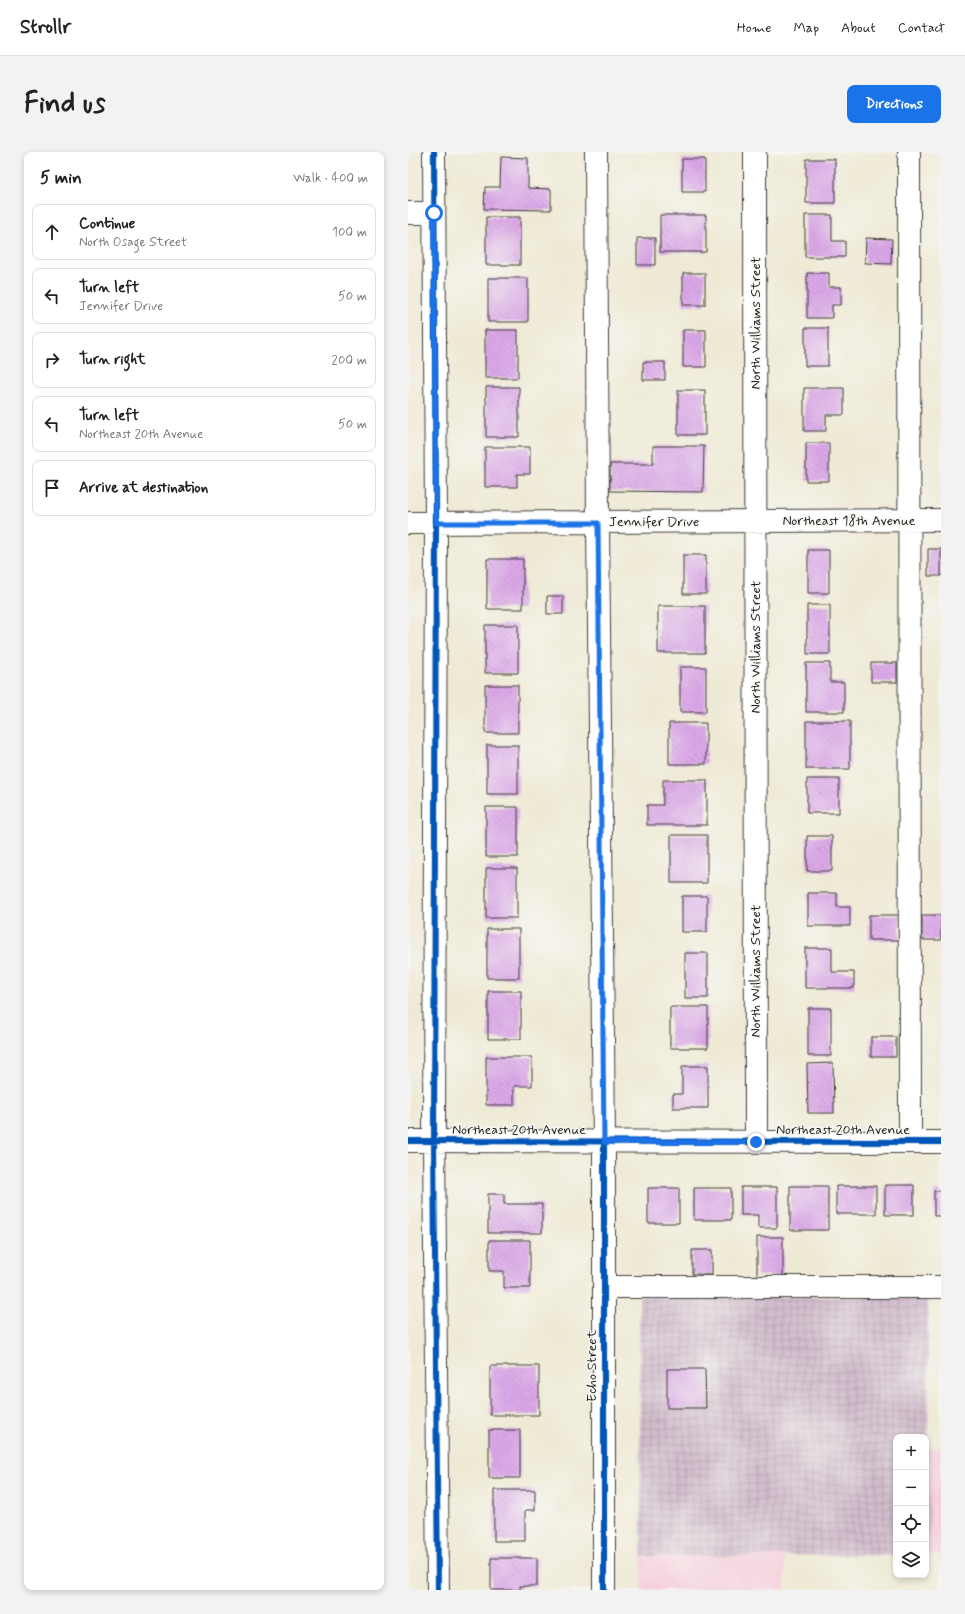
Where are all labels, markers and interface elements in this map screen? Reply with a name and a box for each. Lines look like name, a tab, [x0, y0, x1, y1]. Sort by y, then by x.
text: Strollr	[20, 15, 71, 40]
text: Home	[737, 19, 771, 37]
text: Map	[793, 19, 819, 37]
text: About	[841, 19, 876, 37]
text: Contact	[898, 19, 945, 37]
button: Directions	[847, 85, 941, 123]
text: Find us	[24, 86, 105, 123]
text: 5 min	[40, 167, 82, 189]
text: Walk · 400 m	[293, 170, 368, 187]
route start	[425, 204, 443, 222]
text: Continue	[79, 214, 135, 234]
icon: ahead	[41, 221, 63, 243]
text: 100 m	[332, 224, 367, 241]
text: North Osage Street	[79, 234, 187, 251]
street label: North Williams Street	[747, 256, 765, 389]
text: Turn left	[79, 278, 139, 298]
icon: left	[41, 285, 63, 307]
text: 50 m	[338, 288, 367, 305]
text: Jennifer Drive	[79, 298, 163, 315]
icon: right	[41, 349, 63, 371]
text: Turn right	[79, 350, 146, 370]
text: 200 m	[332, 352, 367, 369]
text: Turn left	[79, 406, 139, 426]
icon: left	[41, 413, 63, 435]
text: 50 m	[338, 416, 367, 433]
text: Northeast 20th Avenue	[79, 426, 203, 443]
icon: arrive	[41, 477, 63, 499]
text: Arrive at destination	[79, 478, 208, 498]
street label: Northeast 18th Avenue	[782, 512, 916, 530]
street label: Jennifer Drive	[609, 513, 699, 531]
street label: North Williams Street	[747, 580, 765, 713]
street label: North Williams Street	[747, 904, 765, 1037]
street label: Northeast 20th Avenue	[452, 1121, 586, 1139]
street label: Northeast 20th Avenue	[776, 1121, 910, 1139]
route end	[747, 1133, 765, 1151]
street label: Echo Street	[583, 1329, 601, 1402]
map controls	[893, 1434, 929, 1578]
button: +	[893, 1434, 929, 1470]
button: −	[893, 1470, 929, 1506]
button: locate	[893, 1506, 929, 1542]
button: layers	[893, 1542, 929, 1578]

